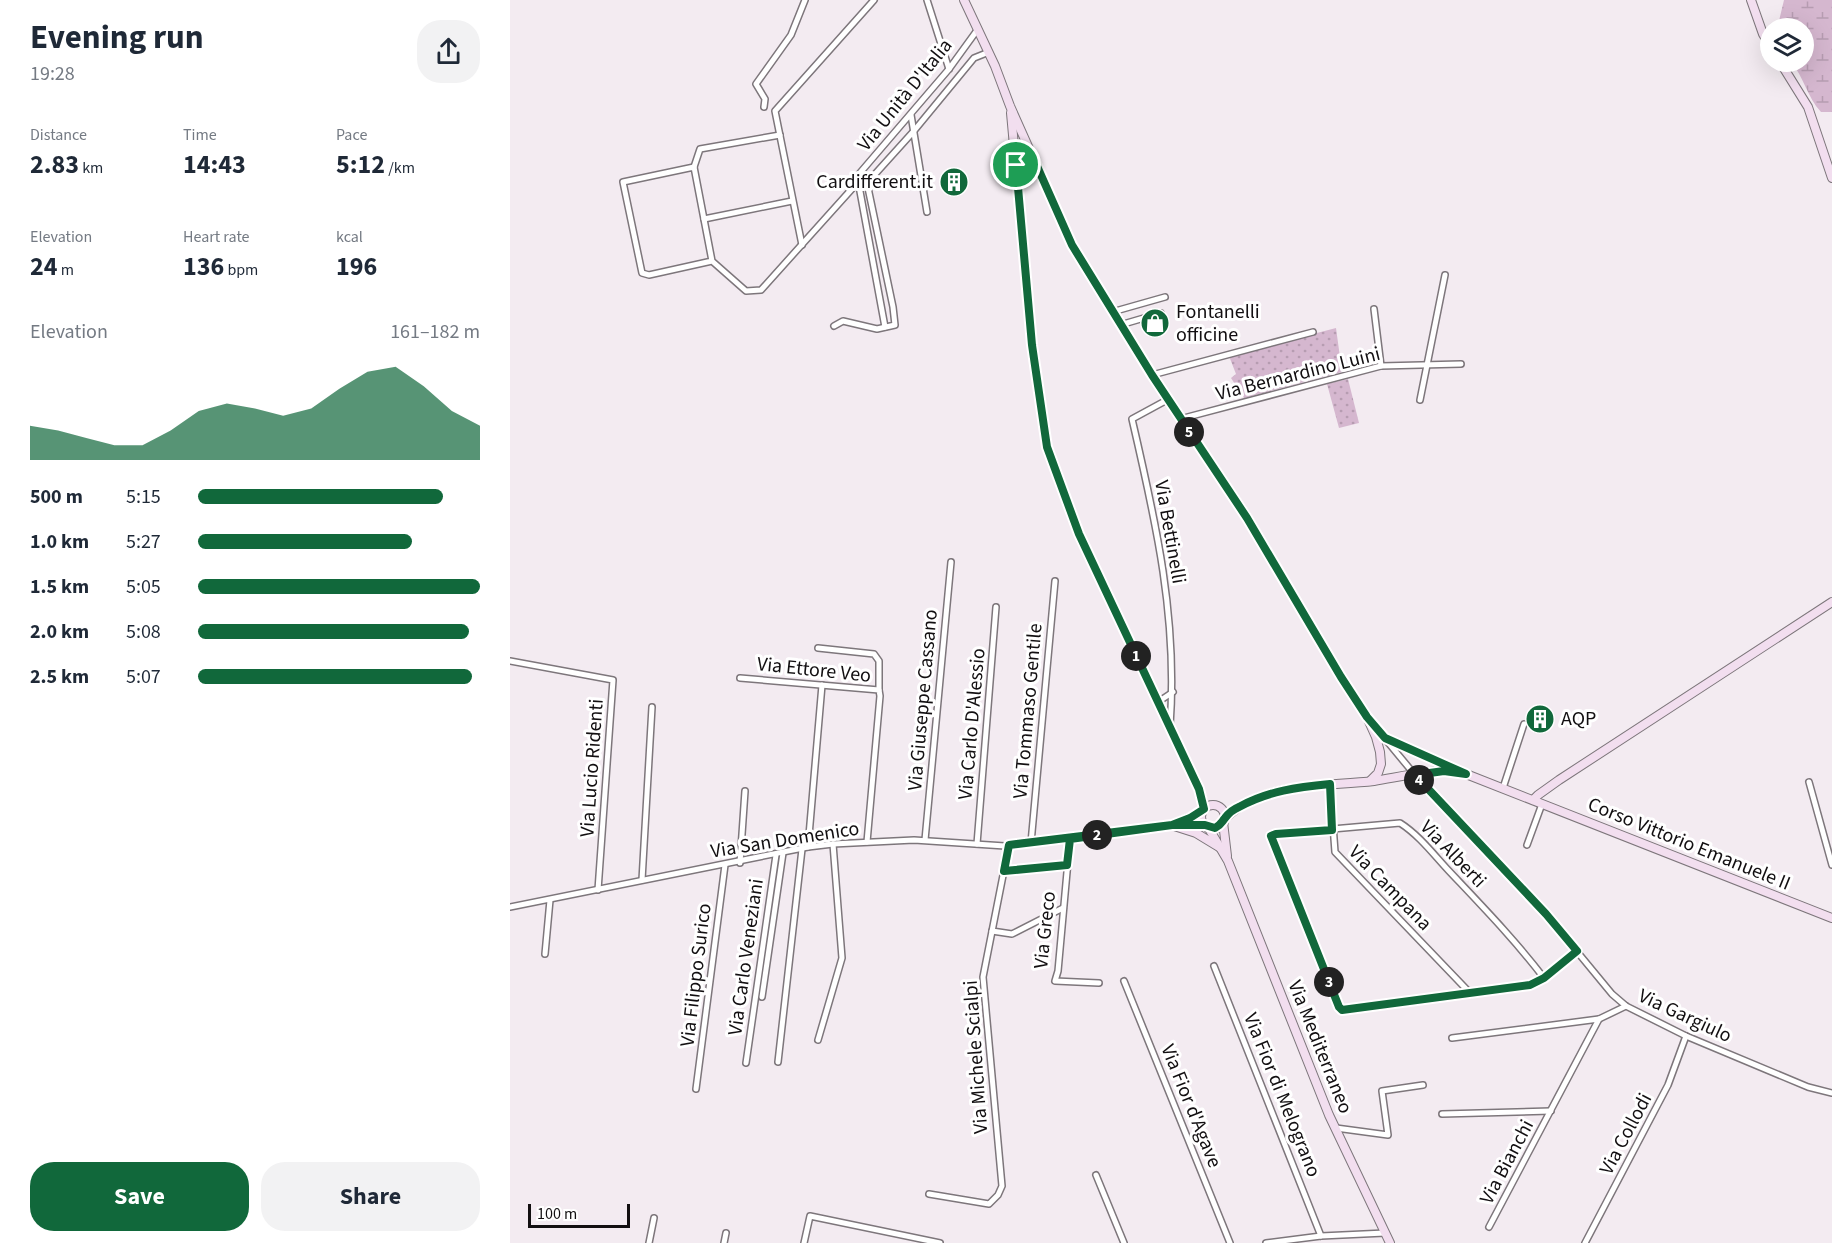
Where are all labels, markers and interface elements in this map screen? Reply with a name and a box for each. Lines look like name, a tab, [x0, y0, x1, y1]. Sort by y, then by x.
text: Evening run	[30, 14, 204, 61]
map controls	[1760, 18, 1814, 72]
button: layers	[1760, 18, 1814, 72]
button: share	[417, 20, 480, 83]
street label: Via Unità D'Italia	[851, 33, 959, 157]
text: 19:28	[30, 60, 75, 88]
text: Distance	[30, 124, 87, 146]
text: Time	[183, 124, 217, 146]
text: Pace	[336, 124, 367, 146]
pin	[990, 139, 1041, 190]
text: 2.83	[30, 146, 79, 183]
text: 14:43	[183, 146, 246, 183]
text: 5:12	[336, 146, 385, 183]
icon: arrive	[999, 148, 1032, 181]
text: km	[79, 157, 103, 179]
text: /km	[385, 157, 415, 179]
building icon: Cardifferent.it	[938, 166, 970, 198]
place label: Cardifferent.it	[816, 168, 933, 196]
text: Elevation	[30, 226, 92, 248]
text: Heart rate	[183, 226, 250, 248]
text: kcal	[336, 226, 363, 248]
text: 24	[30, 248, 57, 285]
text: 136	[183, 248, 224, 285]
text: 196	[336, 248, 377, 285]
text: m	[57, 259, 74, 281]
text: bpm	[224, 259, 258, 281]
place label: Fontanelli officine	[1176, 298, 1260, 349]
shop icon: Fontanelli officine	[1139, 307, 1171, 339]
text: Elevation	[30, 318, 108, 346]
text: 161–182 m	[390, 318, 480, 346]
street label: Via Bernardino Luini	[1213, 340, 1383, 408]
pin: 5	[1174, 417, 1204, 447]
text: 5	[1185, 421, 1193, 443]
street label: Via Bettinelli	[1147, 478, 1193, 586]
text: 500 m	[30, 483, 83, 511]
text: 5:15	[126, 483, 161, 511]
text: 1.0 km	[30, 528, 89, 556]
text: 5:27	[126, 528, 161, 556]
text: 1.5 km	[30, 573, 89, 601]
text: 5:05	[126, 573, 161, 601]
street label: Via Giuseppe Cassano	[901, 608, 945, 792]
text: 2.0 km	[30, 618, 89, 646]
text: 5:08	[126, 618, 161, 646]
street label: Via Tommaso Gentile	[1006, 622, 1050, 800]
pin: 1	[1121, 641, 1151, 671]
text: 1	[1132, 645, 1140, 667]
street label: Via Carlo D'Alessio	[951, 647, 993, 801]
street label: Via Ettore Veo	[756, 650, 872, 690]
text: 2.5 km	[30, 663, 89, 691]
text: 5:07	[126, 663, 161, 691]
street label: Via Lucio Ridenti	[573, 698, 611, 838]
building icon: AQP	[1524, 703, 1556, 735]
place label: AQP	[1561, 705, 1596, 733]
pin: 4	[1404, 765, 1434, 795]
text: 4	[1415, 769, 1423, 791]
street label: Corso Vittorio Emanuele II	[1583, 790, 1795, 898]
street label: Via San Domenico	[709, 814, 861, 866]
street label: Via Alberti	[1413, 814, 1493, 894]
pin: 2	[1082, 820, 1112, 850]
text: 2	[1093, 824, 1101, 846]
street label: Via Campana	[1342, 839, 1438, 937]
street label: Via Carlo Veneziani	[721, 877, 771, 1037]
street label: Via Greco	[1027, 890, 1063, 970]
street label: Via Filippo Surico	[673, 902, 719, 1048]
pin: 3	[1314, 967, 1344, 997]
text: 3	[1325, 971, 1333, 993]
street label: Via Mediterraneo	[1281, 976, 1359, 1118]
street label: Via Michele Scialpi	[957, 979, 995, 1135]
street label: Via Gargiulo	[1634, 982, 1736, 1050]
street label: Via Fior di Melograno	[1236, 1009, 1328, 1181]
street label: Via Fior d'Agave	[1154, 1040, 1228, 1172]
street label: Via Collodi	[1593, 1088, 1659, 1180]
street label: Via Bianchi	[1473, 1115, 1541, 1209]
button: Save	[30, 1162, 249, 1231]
button: Share	[261, 1162, 480, 1231]
scale bar	[528, 1201, 630, 1228]
text: 100 m	[537, 1203, 577, 1225]

